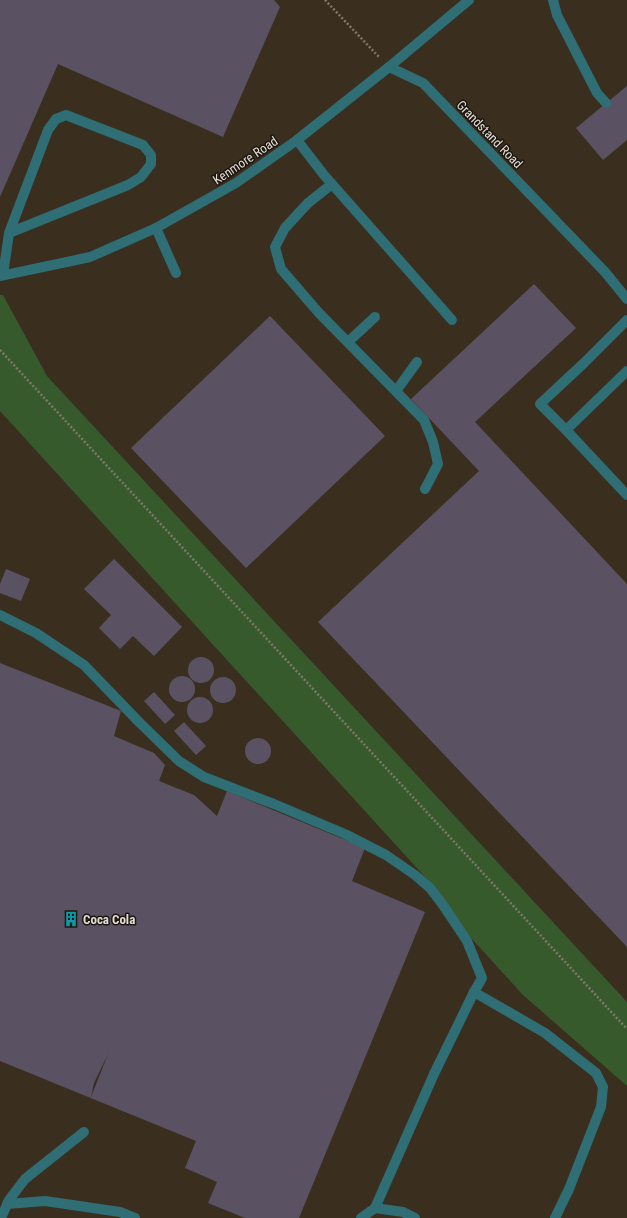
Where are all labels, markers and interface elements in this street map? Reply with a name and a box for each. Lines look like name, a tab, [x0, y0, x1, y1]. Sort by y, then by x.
street label: Grandstand Road	[454, 97, 526, 171]
street label: Kenmore Road	[210, 133, 280, 188]
building icon: Coca Cola	[62, 910, 80, 928]
place label: Coca Cola	[83, 912, 135, 927]

